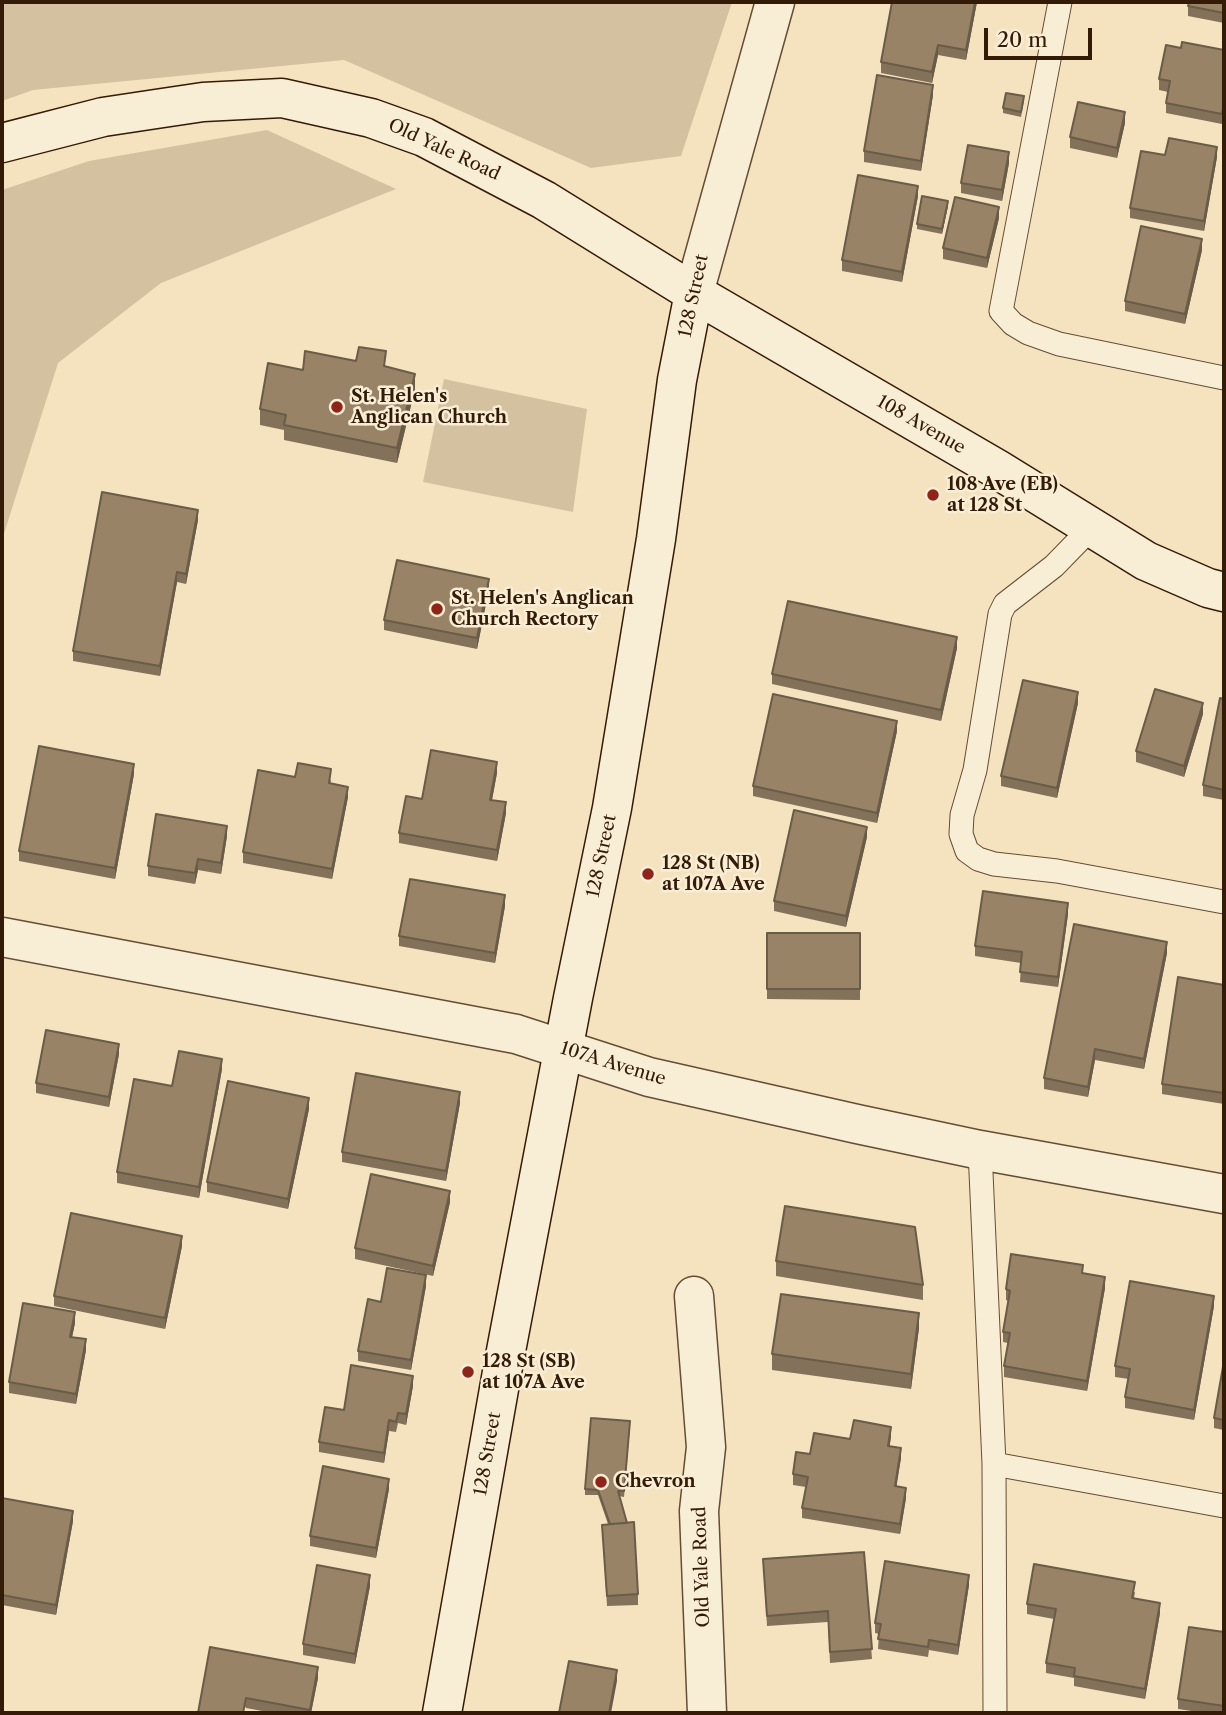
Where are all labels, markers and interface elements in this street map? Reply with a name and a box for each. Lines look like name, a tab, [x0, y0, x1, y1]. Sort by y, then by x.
scale bar	[988, 14, 1096, 58]
text: 20 m	[997, 27, 1048, 52]
street label: Old Yale Road	[385, 115, 503, 185]
street label: 128 Street	[675, 252, 713, 340]
place label: St. Helen's Anglican Church	[351, 386, 507, 428]
street label: 108 Avenue	[873, 391, 969, 459]
marker: St. Helen's Anglican Church	[329, 399, 345, 415]
place label: 108 Ave (EB) at 128 St	[947, 474, 1058, 516]
marker: 108 Ave (EB) at 128 St	[925, 487, 941, 503]
place label: St. Helen's Anglican Church Rectory	[451, 588, 634, 630]
marker: St. Helen's Anglican Church Rectory	[429, 601, 445, 617]
street label: 128 Street	[583, 812, 621, 900]
place label: 128 St (NB) at 107A Ave	[662, 853, 765, 896]
marker: 128 St (NB) at 107A Ave	[640, 866, 656, 882]
street label: 107A Avenue	[558, 1038, 668, 1090]
place label: 128 St (SB) at 107A Ave	[482, 1351, 585, 1394]
marker: 128 St (SB) at 107A Ave	[460, 1364, 476, 1380]
street label: 128 Street	[470, 1411, 506, 1497]
place label: Chevron	[615, 1471, 696, 1493]
marker: Chevron	[593, 1474, 609, 1490]
street label: Old Yale Road	[689, 1506, 715, 1628]

